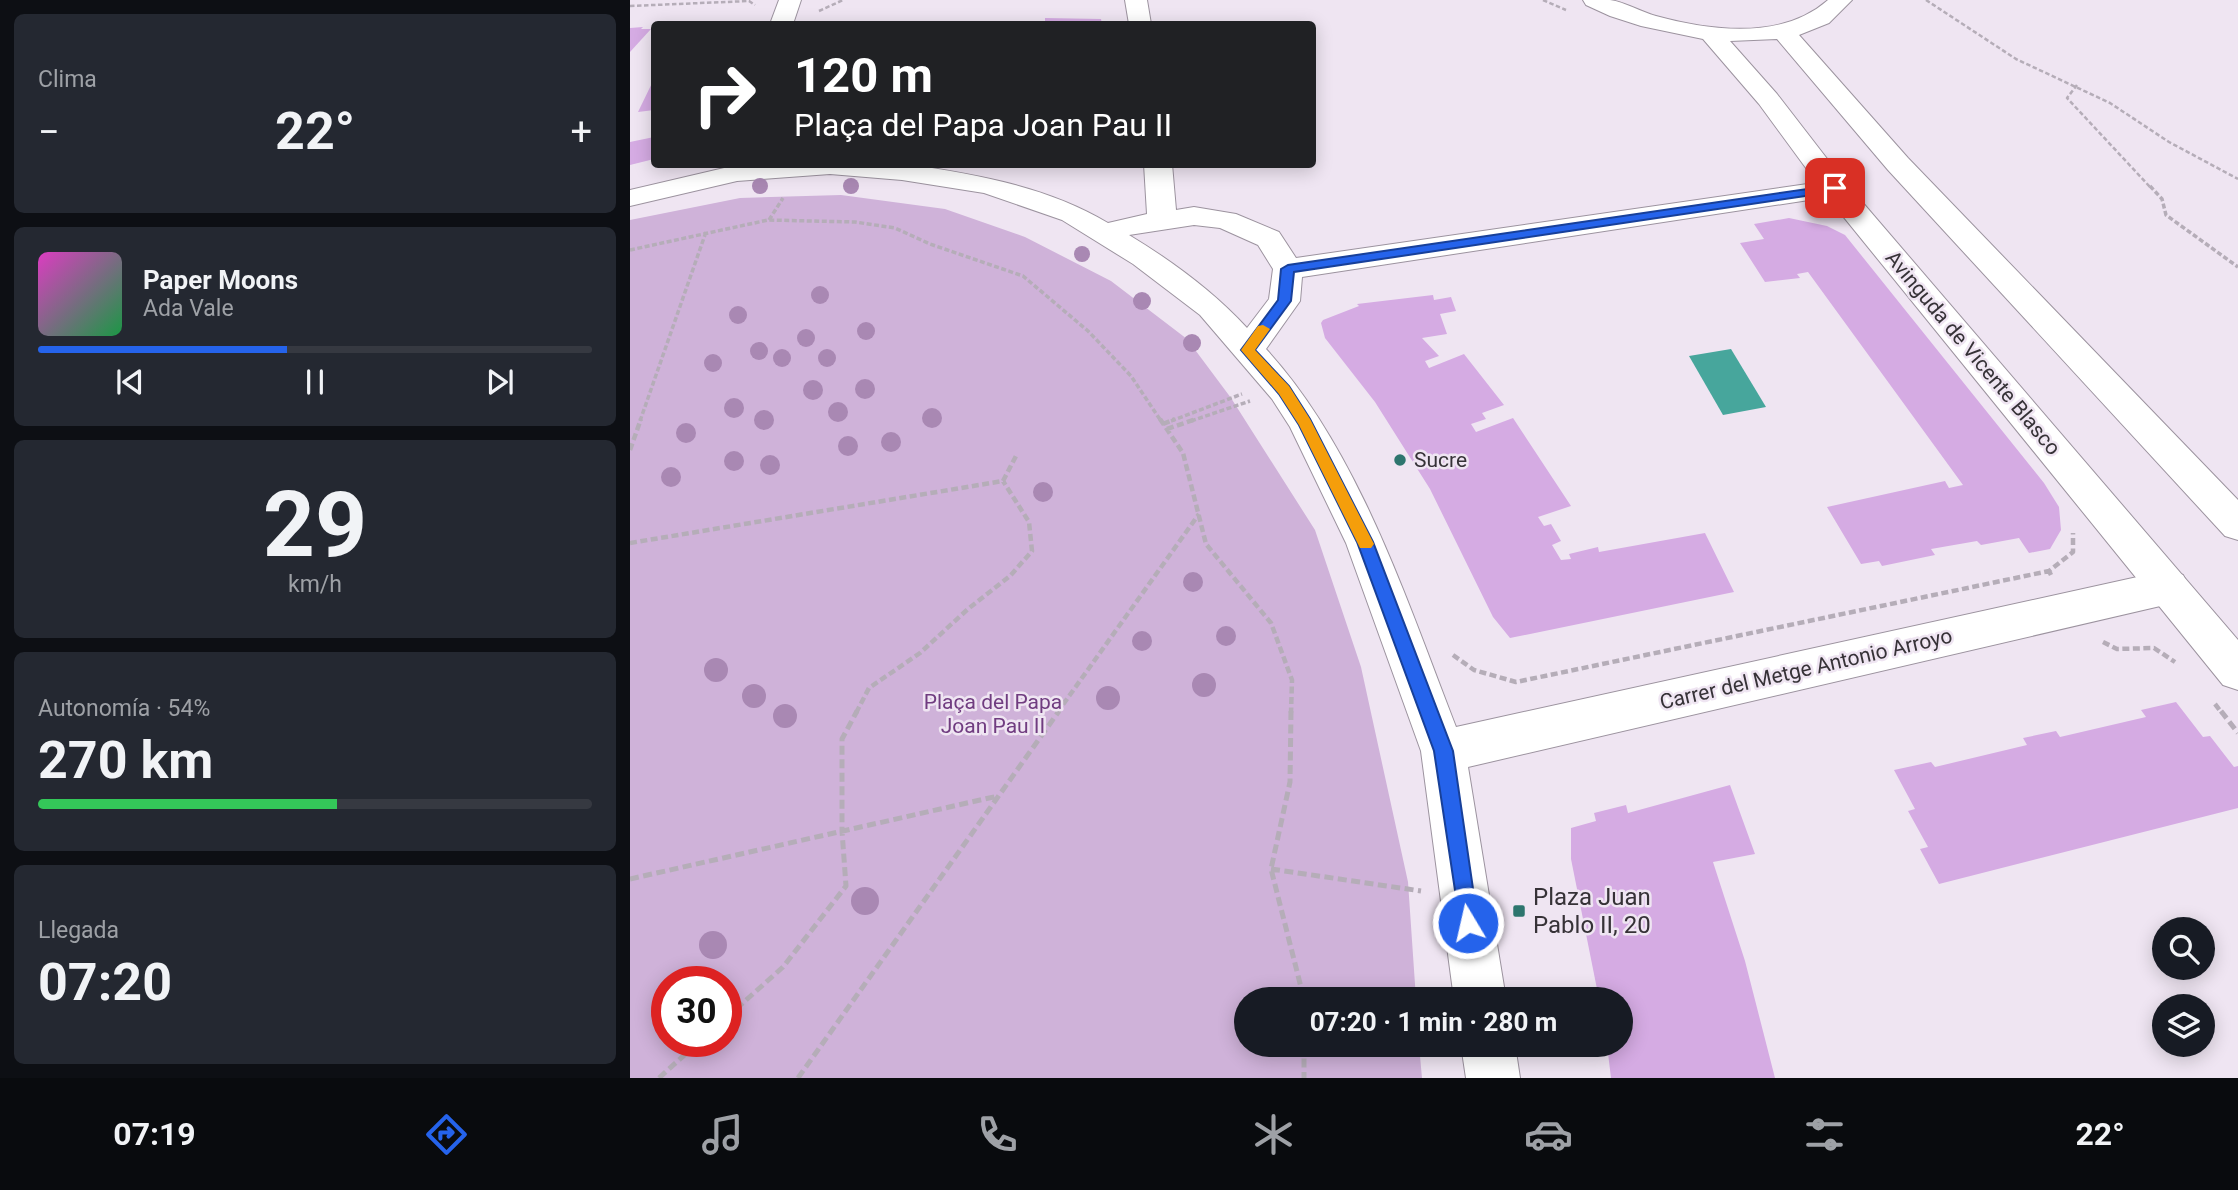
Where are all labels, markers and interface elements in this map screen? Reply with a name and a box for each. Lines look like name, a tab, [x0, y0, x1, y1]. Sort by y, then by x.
text: 120 m	[794, 47, 933, 104]
icon: right	[679, 49, 770, 140]
text: Clima	[38, 66, 97, 93]
text: 22°	[275, 101, 355, 162]
text: Plaça del Papa Joan Pau II	[794, 106, 1172, 144]
text: −	[38, 110, 60, 154]
text: +	[570, 110, 592, 154]
pin	[1805, 158, 1865, 218]
icon: arrive	[1816, 169, 1854, 207]
street label: Avinguda de Vicente Blasco	[1881, 246, 2065, 460]
text: Paper Moons	[143, 265, 298, 295]
text: Ada Vale	[143, 295, 234, 322]
icon: previous	[111, 363, 149, 401]
icon: pause	[296, 363, 334, 401]
icon: next	[481, 363, 519, 401]
place label: Sucre	[1414, 448, 1467, 472]
marker: Sucre	[1392, 452, 1408, 468]
text: 29	[263, 472, 367, 578]
text: km/h	[288, 571, 342, 598]
street label: Carrer del Metge Antonio Arroyo	[1657, 624, 1955, 714]
park label: Plaça del Papa Joan Pau II	[924, 690, 1062, 738]
text: Autonomía · 54%	[38, 695, 210, 722]
text: 270 km	[38, 730, 213, 791]
place label: Plaza Juan Pablo II, 20	[1533, 883, 1651, 939]
position arrow	[1431, 886, 1505, 960]
marker: Plaza Juan Pablo II, 20	[1511, 903, 1527, 919]
text: Llegada	[38, 917, 119, 944]
map controls	[2152, 917, 2215, 1057]
button: search	[2152, 917, 2215, 980]
text: 07:20	[38, 952, 172, 1013]
speed limit sign: 30	[651, 966, 742, 1057]
button: layers	[2152, 994, 2215, 1057]
text: 07:20 · 1 min · 280 m	[1310, 1007, 1557, 1037]
icon: directions	[422, 1110, 471, 1159]
icon: music	[698, 1110, 747, 1159]
icon: phone	[973, 1110, 1022, 1159]
icon: climate	[1249, 1110, 1298, 1159]
icon: car	[1524, 1110, 1573, 1159]
icon: filters	[1800, 1110, 1849, 1159]
text: 07:19	[113, 1115, 196, 1153]
text: 22°	[2075, 1115, 2125, 1153]

